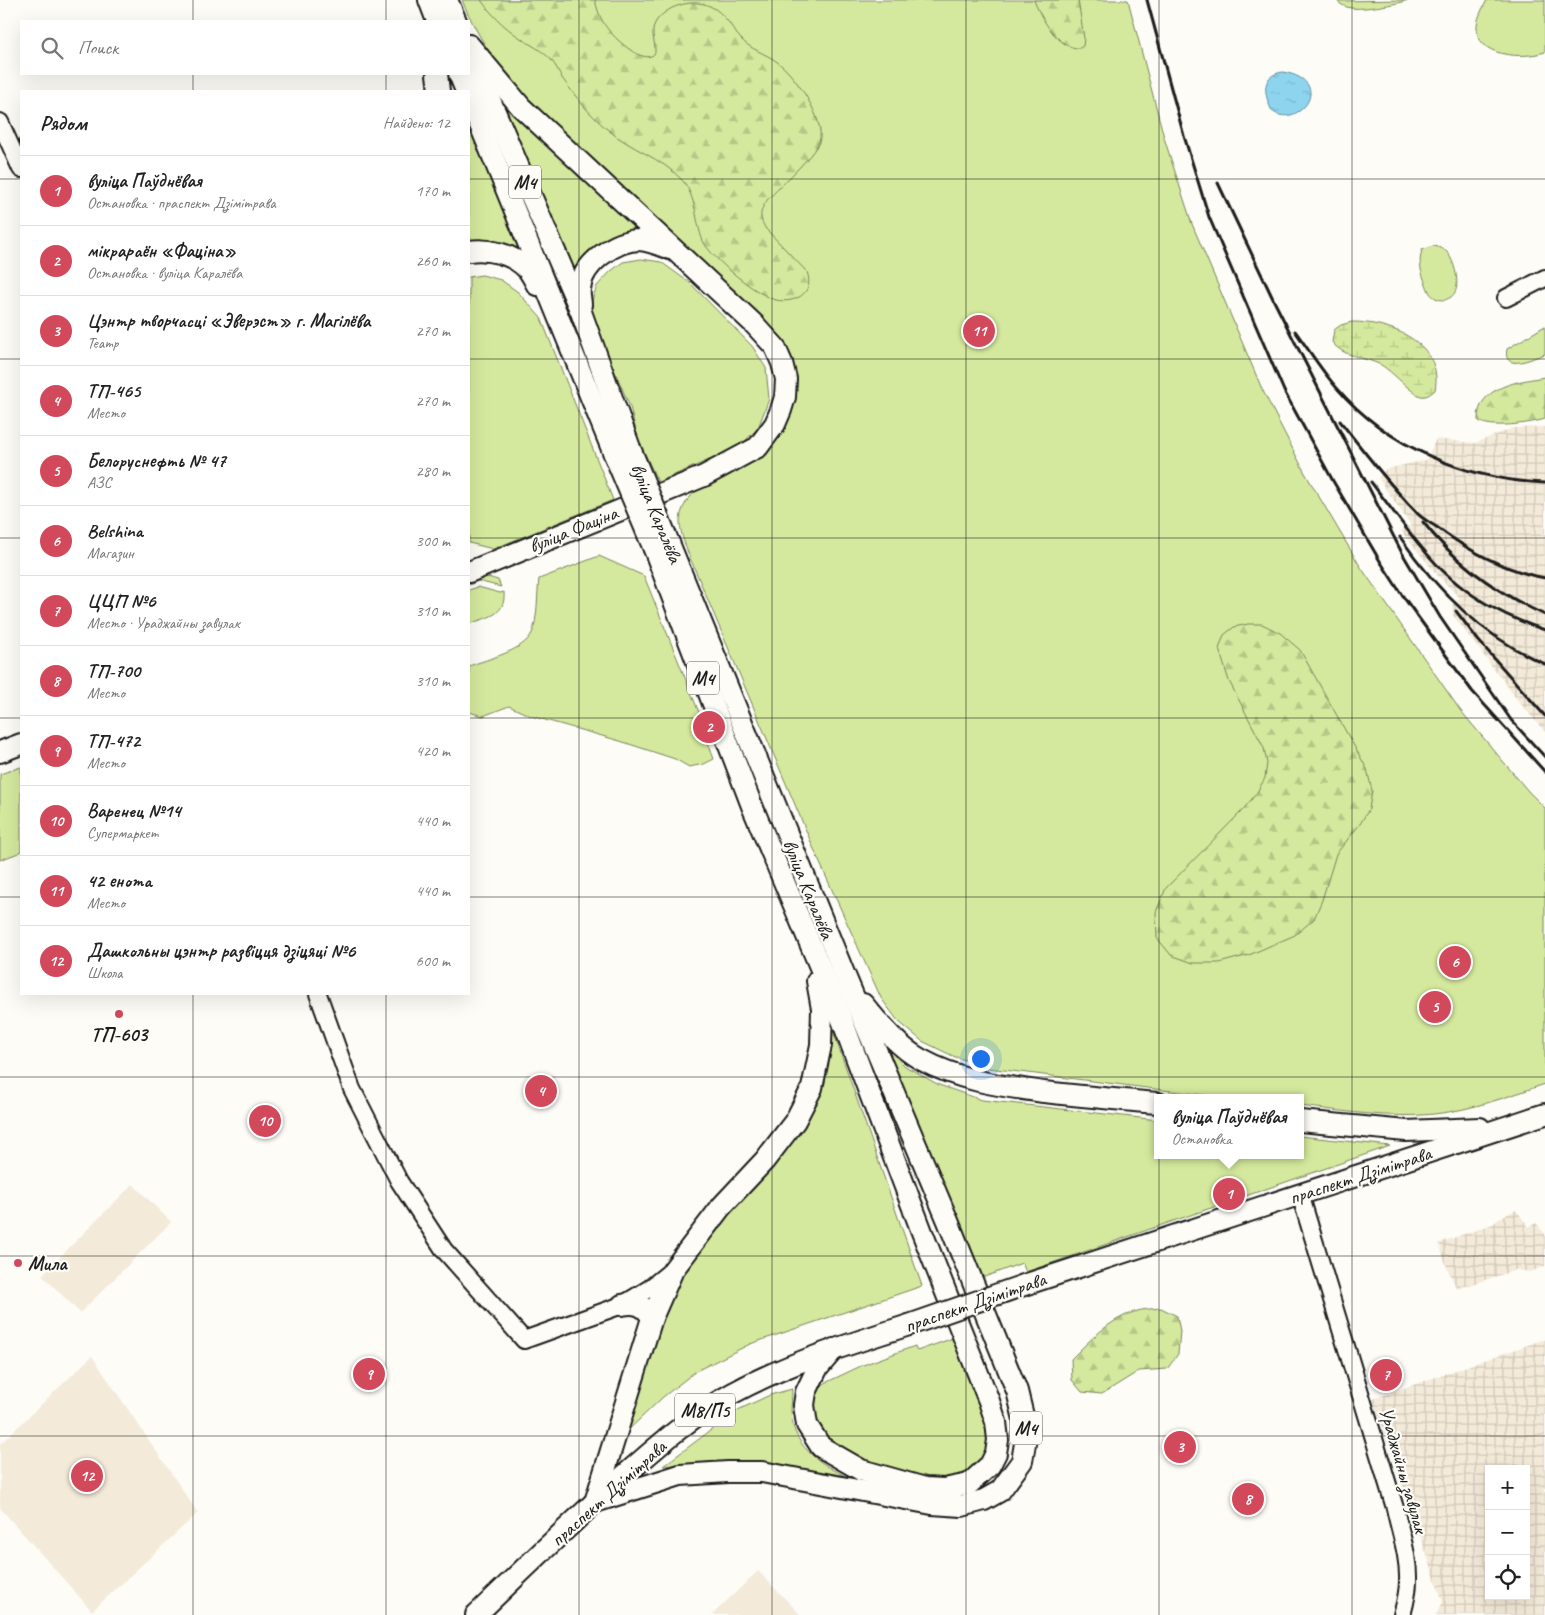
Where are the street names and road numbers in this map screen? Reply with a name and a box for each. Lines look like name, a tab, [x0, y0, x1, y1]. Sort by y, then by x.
road number: М4	[509, 166, 541, 198]
street label: вуліца Каралёва	[625, 460, 688, 568]
street label: вуліца Фаціна	[525, 500, 622, 559]
road number: М4	[687, 661, 719, 694]
street label: вуліца Каралёва	[777, 836, 840, 944]
street label: праспект Дзімітрава	[1286, 1140, 1436, 1211]
street label: праспект Дзімітрава	[901, 1266, 1051, 1339]
road number: М8/П5	[675, 1394, 735, 1426]
street label: Ураджайны завулак	[1373, 1404, 1434, 1538]
road number: М4	[1010, 1412, 1042, 1445]
street label: праспект Дзімітрава	[545, 1433, 674, 1553]

